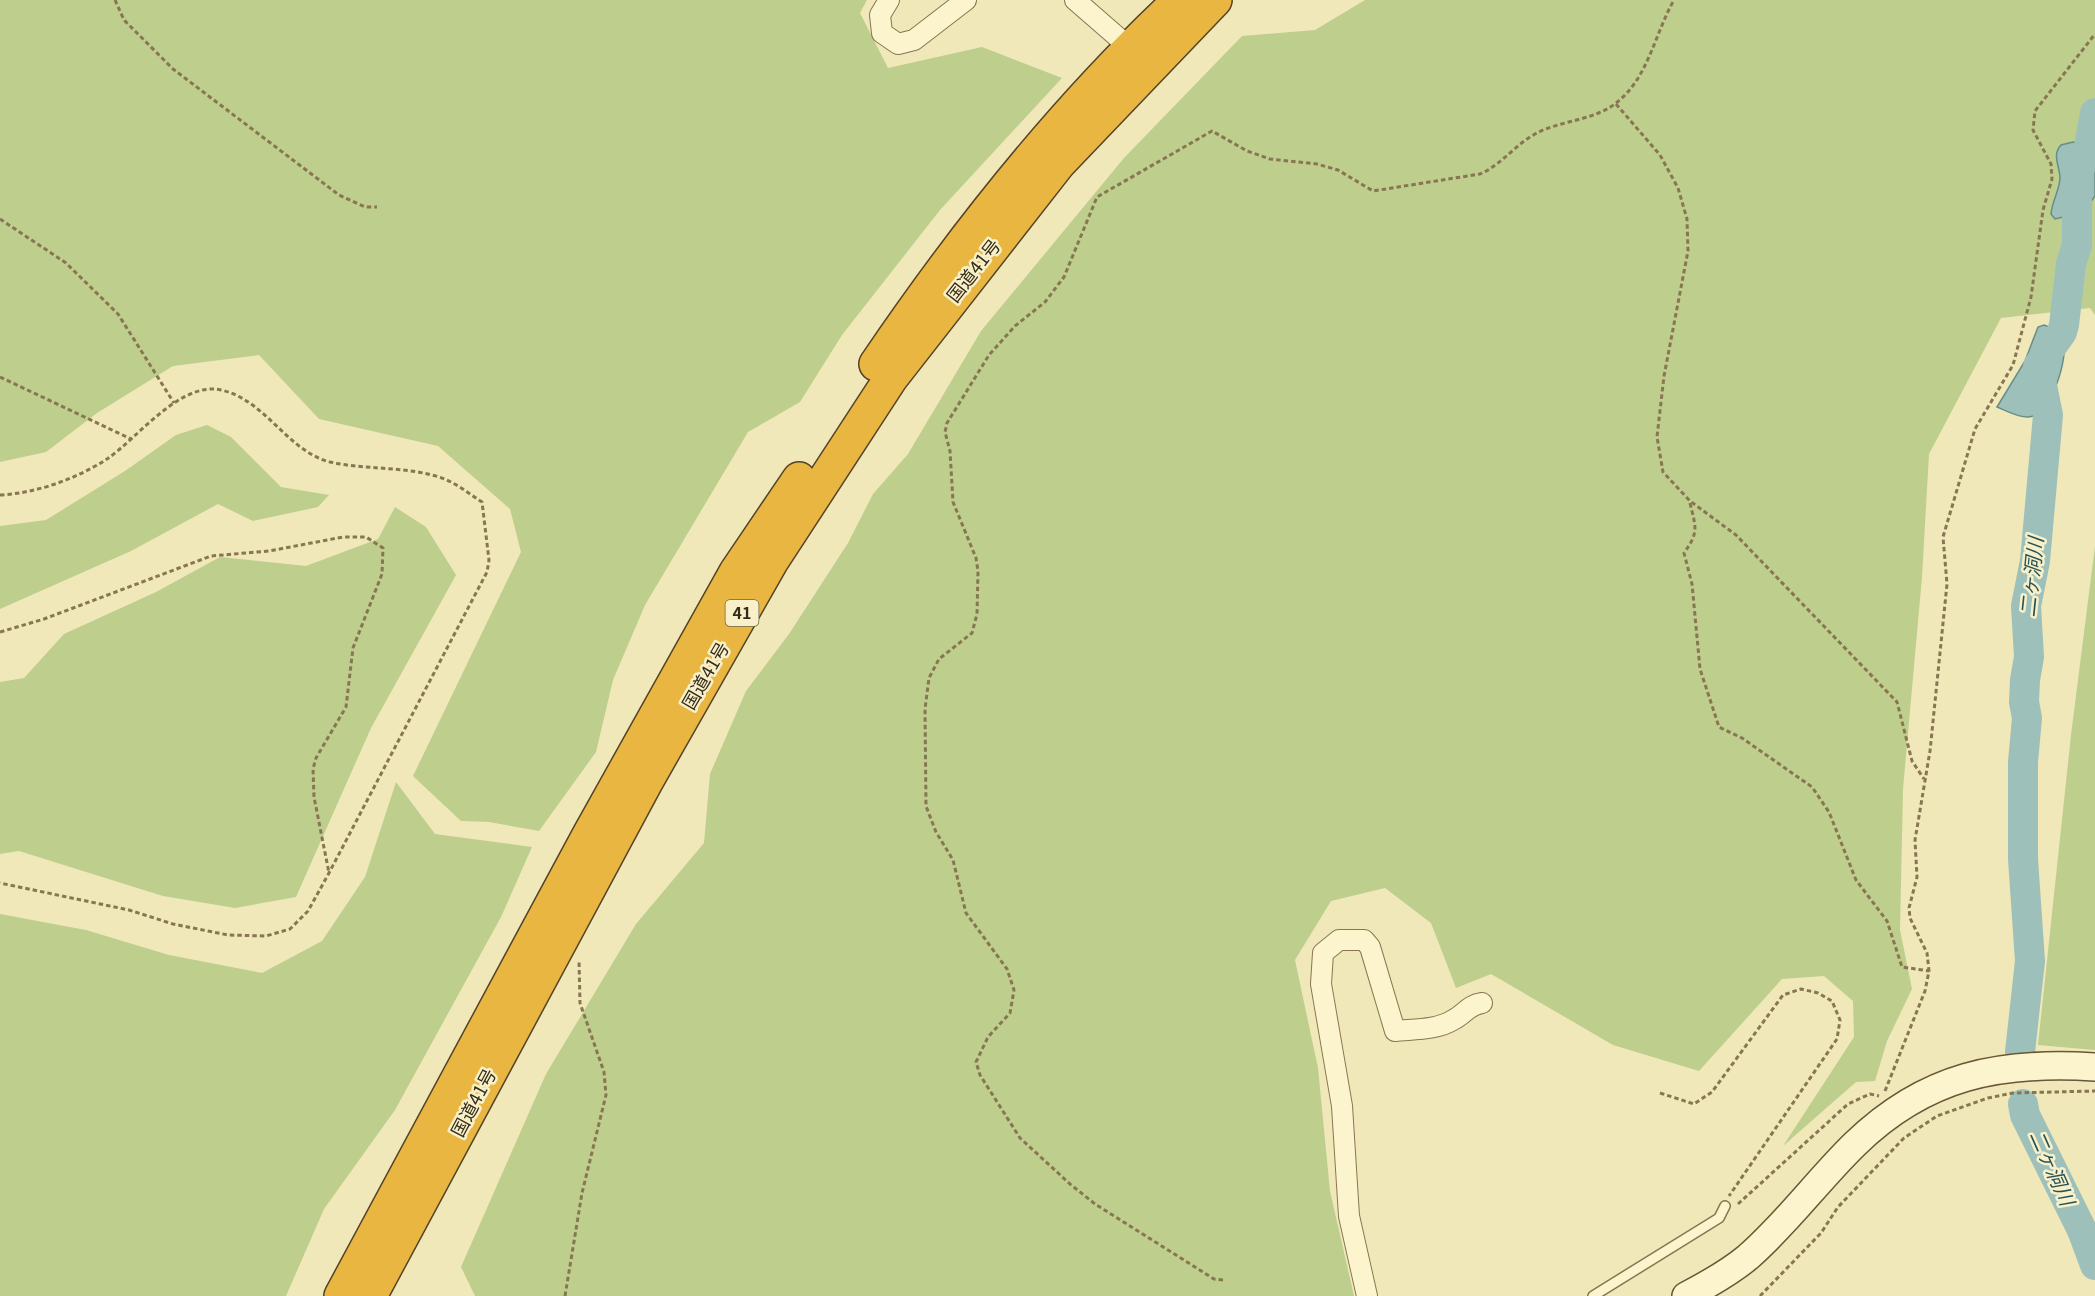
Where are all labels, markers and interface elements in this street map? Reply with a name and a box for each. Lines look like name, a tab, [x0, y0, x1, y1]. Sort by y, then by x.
street label: 国道41号	[939, 233, 1005, 307]
water label: 二ヶ洞川	[2012, 534, 2049, 618]
road number: 41	[726, 600, 758, 626]
street label: 国道41号	[675, 636, 734, 714]
street label: 国道41号	[443, 1063, 501, 1141]
water label: 二ヶ洞川	[2024, 1125, 2084, 1212]

